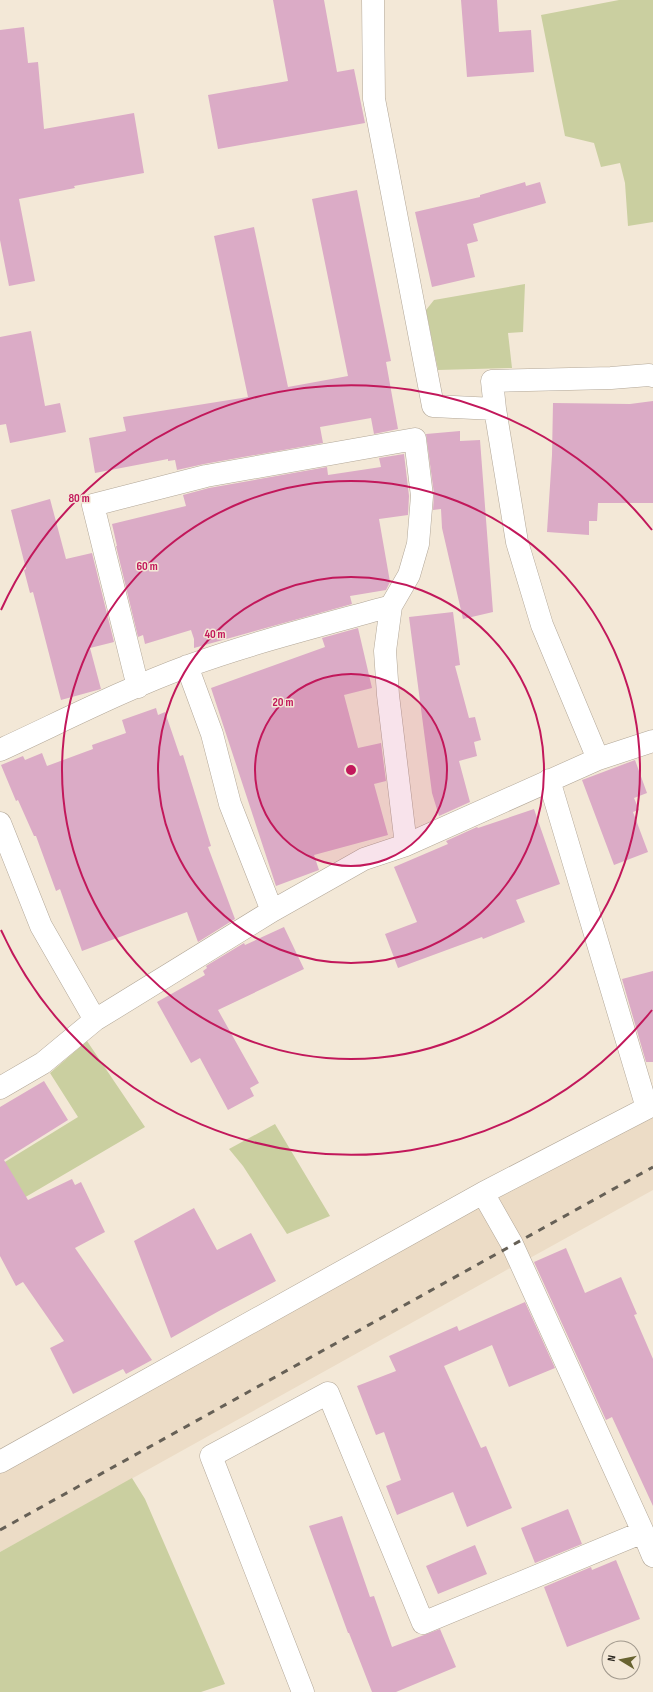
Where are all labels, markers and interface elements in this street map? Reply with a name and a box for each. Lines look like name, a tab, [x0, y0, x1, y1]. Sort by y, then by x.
text: 80 m	[68, 491, 90, 506]
text: 60 m	[136, 559, 158, 574]
text: 40 m	[204, 627, 226, 642]
text: 20 m	[273, 695, 293, 710]
centre of rings	[344, 763, 358, 777]
north arrow	[601, 1640, 641, 1680]
text: N	[605, 1654, 619, 1662]

